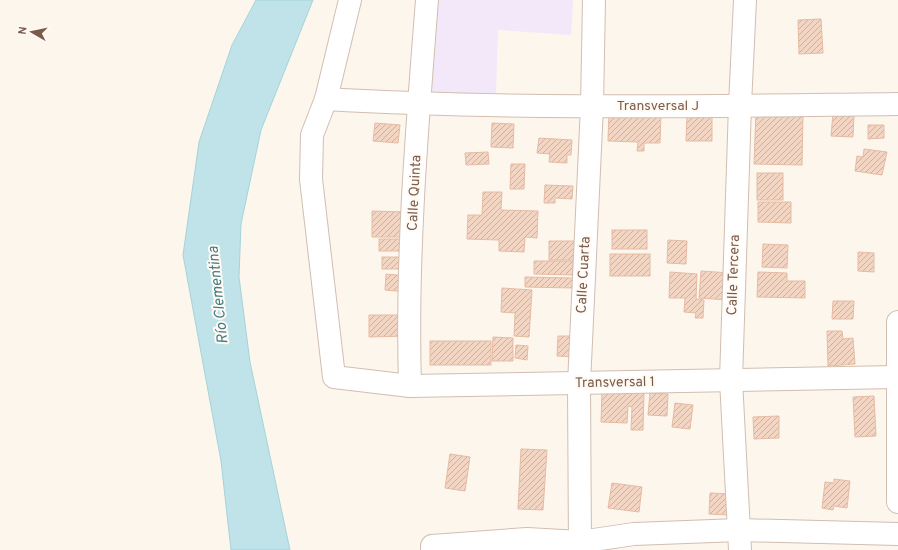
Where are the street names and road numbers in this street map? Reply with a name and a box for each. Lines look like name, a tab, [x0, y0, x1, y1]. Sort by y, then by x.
street label: Transversal J	[617, 98, 699, 115]
street label: Calle Quinta	[405, 154, 425, 232]
street label: Calle Tercera	[724, 234, 744, 316]
street label: Calle Cuarta	[573, 236, 595, 314]
street label: Transversal 1	[575, 374, 655, 392]

